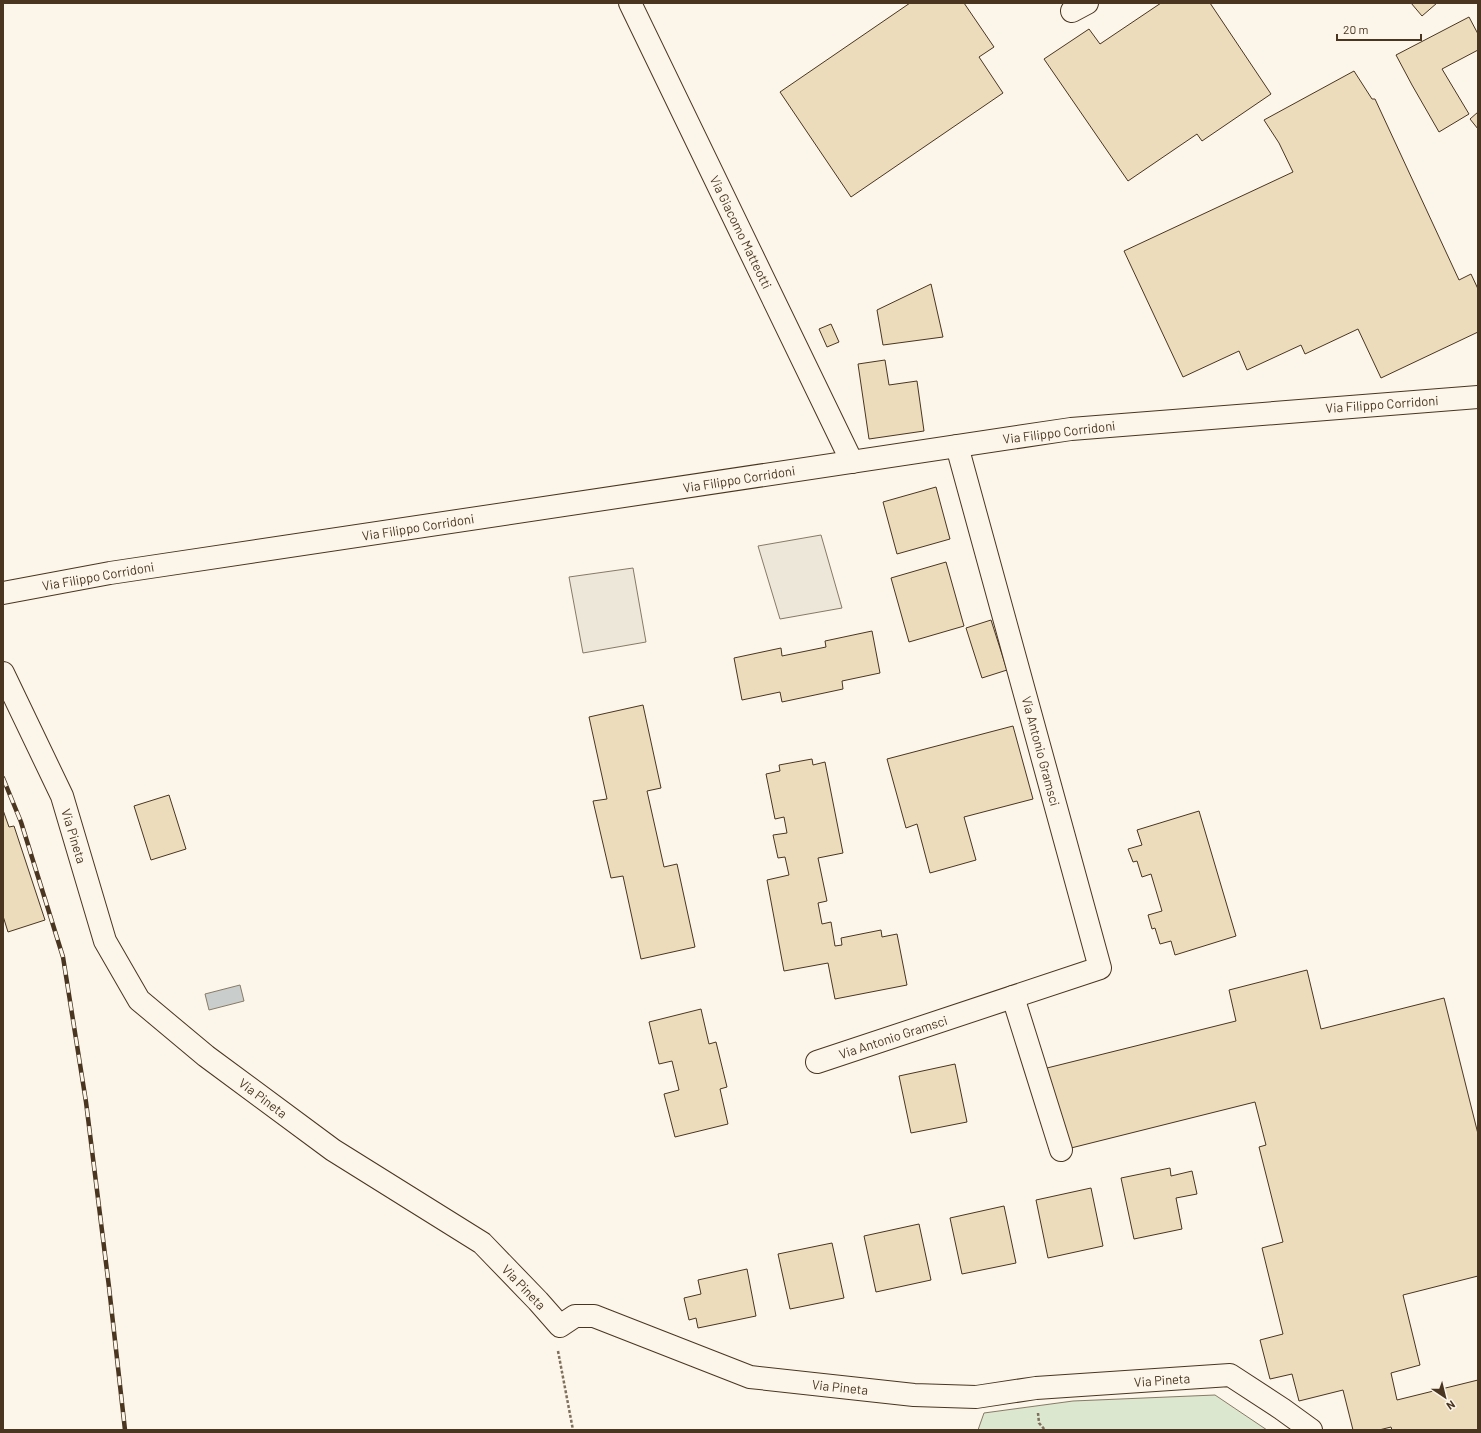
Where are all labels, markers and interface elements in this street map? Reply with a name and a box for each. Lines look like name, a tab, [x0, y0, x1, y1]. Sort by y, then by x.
scale bar	[1337, 16, 1421, 42]
text: 20 m	[1343, 22, 1369, 36]
street label: Via Giacomo Matteotti	[707, 173, 775, 291]
street label: Via Filippo Corridoni	[1325, 392, 1439, 416]
street label: Via Filippo Corridoni	[1002, 417, 1116, 447]
street label: Via Filippo Corridoni	[682, 462, 796, 496]
street label: Via Filippo Corridoni	[361, 510, 475, 544]
street label: Via Filippo Corridoni	[41, 558, 155, 594]
street label: Via Antonio Gramsci	[1019, 694, 1063, 808]
street label: Via Pineta	[58, 807, 90, 865]
street label: Via Antonio Gramsci	[837, 1012, 949, 1062]
street label: Via Pineta	[236, 1075, 290, 1121]
street label: Via Pineta	[499, 1261, 549, 1313]
street label: Via Pineta	[1133, 1370, 1191, 1390]
street label: Via Pineta	[811, 1376, 869, 1398]
north arrow	[1425, 1377, 1465, 1417]
text: N	[1444, 1398, 1458, 1413]

